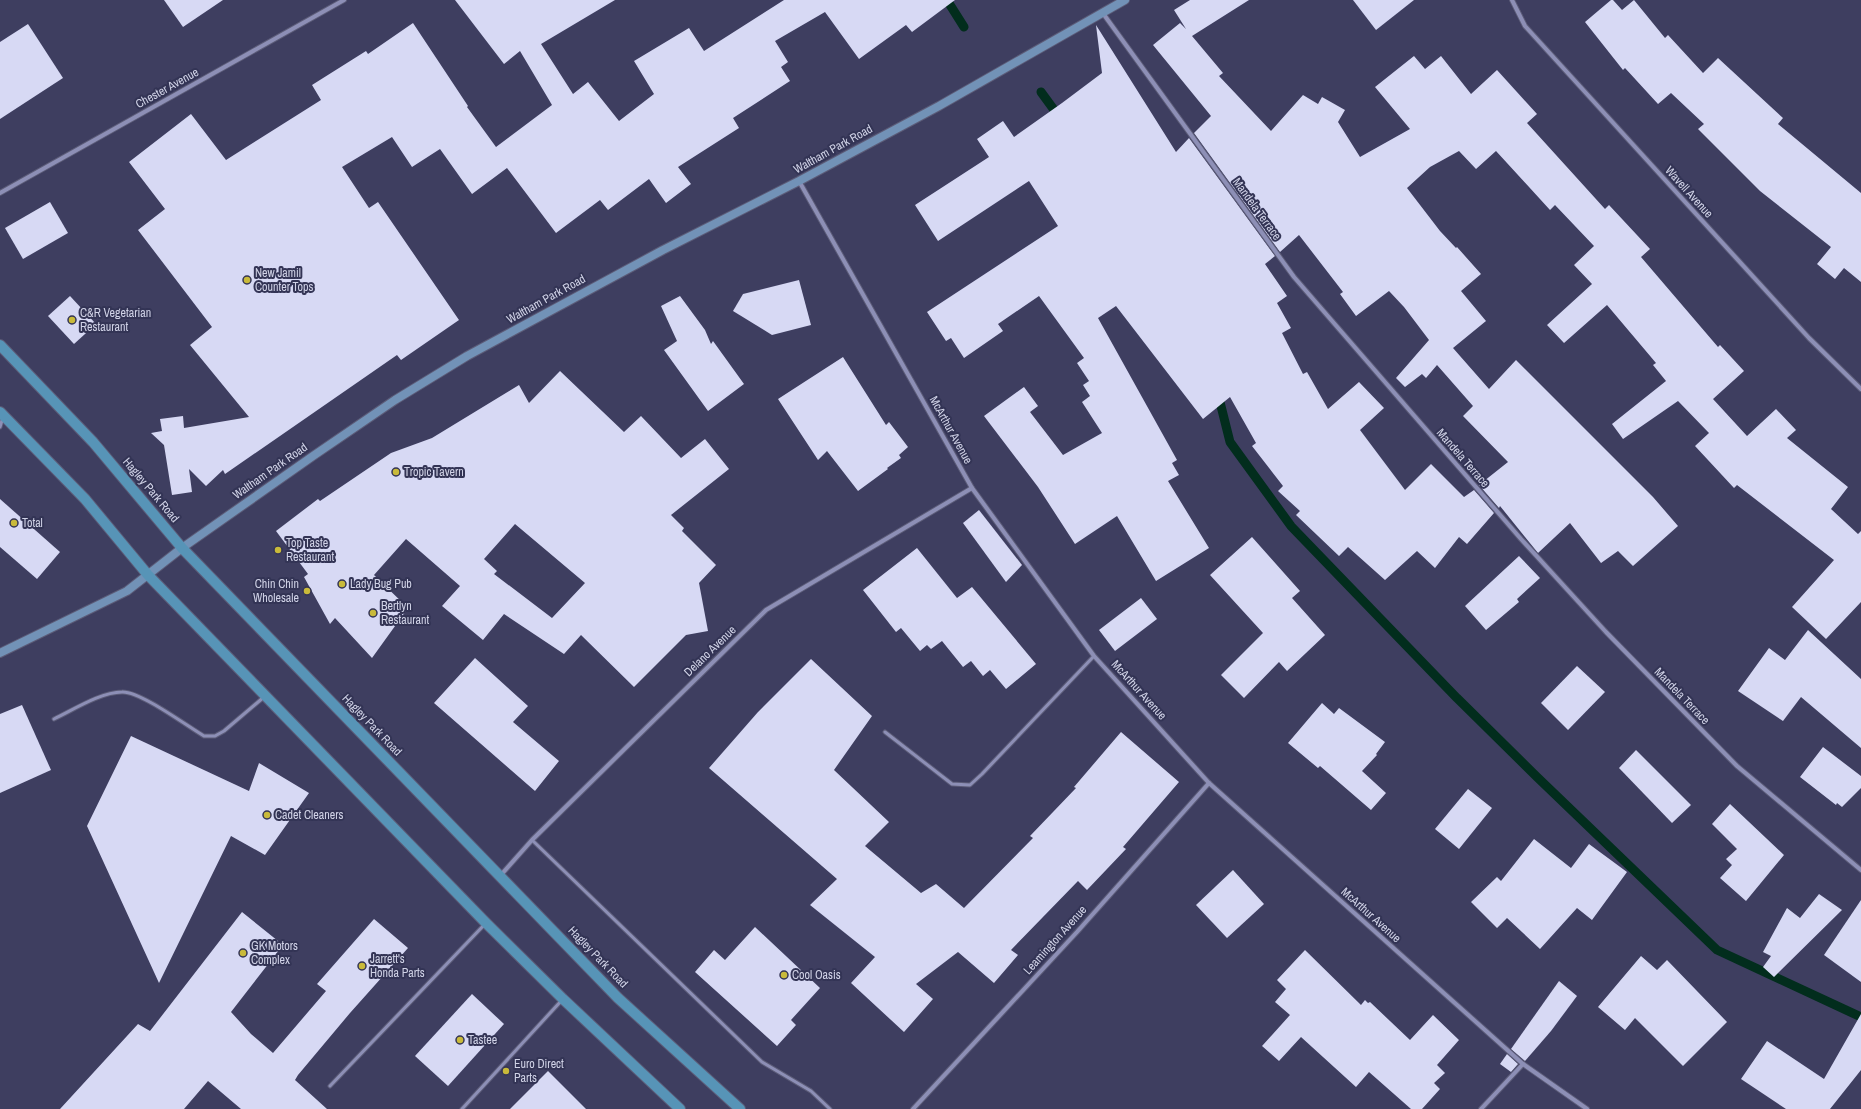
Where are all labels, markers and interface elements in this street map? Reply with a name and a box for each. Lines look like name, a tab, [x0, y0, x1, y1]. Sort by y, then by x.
street label: Chester Avenue	[133, 64, 201, 112]
street label: Waltham Park Road	[791, 121, 875, 177]
street label: Wavell Avenue	[1661, 163, 1717, 221]
street label: Mandela Terrace	[1229, 175, 1285, 243]
place label: New Jamil Counter Tops	[255, 265, 313, 295]
street label: Waltham Park Road	[504, 271, 588, 327]
marker: New Jamil Counter Tops	[242, 275, 252, 285]
place label: C&R Vegetarian Restaurant	[80, 305, 151, 335]
marker: C&R Vegetarian Restaurant	[67, 315, 77, 325]
street label: McArthur Avenue	[926, 393, 976, 467]
street label: Mandela Terrace	[1433, 425, 1493, 491]
street label: Waltham Park Road	[229, 439, 311, 503]
street label: Hagley Park Road	[119, 454, 183, 526]
place label: Tropic Tavern	[404, 464, 464, 480]
marker: Tropic Tavern	[391, 467, 401, 477]
place label: Total	[22, 515, 43, 531]
marker: Total	[9, 518, 19, 528]
place label: Top Taste Restaurant	[286, 535, 334, 565]
marker: Top Taste Restaurant	[273, 545, 283, 555]
place label: Chin Chin Wholesale	[253, 576, 299, 606]
place label: Lady Bug Pub	[350, 576, 412, 592]
marker: Lady Bug Pub	[337, 579, 347, 589]
marker: Chin Chin Wholesale	[302, 586, 312, 596]
place label: Bertlyn Restaurant	[381, 598, 429, 628]
marker: Bertlyn Restaurant	[368, 608, 378, 618]
street label: Delano Avenue	[680, 622, 740, 680]
street label: McArthur Avenue	[1108, 657, 1170, 723]
street label: Mandela Terrace	[1651, 664, 1713, 728]
street label: Hagley Park Road	[339, 691, 405, 759]
place label: Cadet Cleaners	[275, 807, 343, 823]
marker: Cadet Cleaners	[262, 810, 272, 820]
street label: McArthur Avenue	[1338, 884, 1404, 946]
street label: Leamington Avenue	[1020, 902, 1090, 978]
street label: Hagley Park Road	[565, 923, 631, 991]
place label: GK Motors Complex	[251, 938, 298, 968]
marker: GK Motors Complex	[238, 948, 248, 958]
place label: Jarrett's Honda Parts	[370, 951, 425, 981]
marker: Jarrett's Honda Parts	[357, 961, 367, 971]
place label: Cool Oasis	[792, 967, 841, 983]
marker: Cool Oasis	[779, 970, 789, 980]
place label: Tastee	[468, 1032, 497, 1048]
marker: Tastee	[455, 1035, 465, 1045]
place label: Euro Direct Parts	[514, 1056, 564, 1086]
marker: Euro Direct Parts	[501, 1066, 511, 1076]

